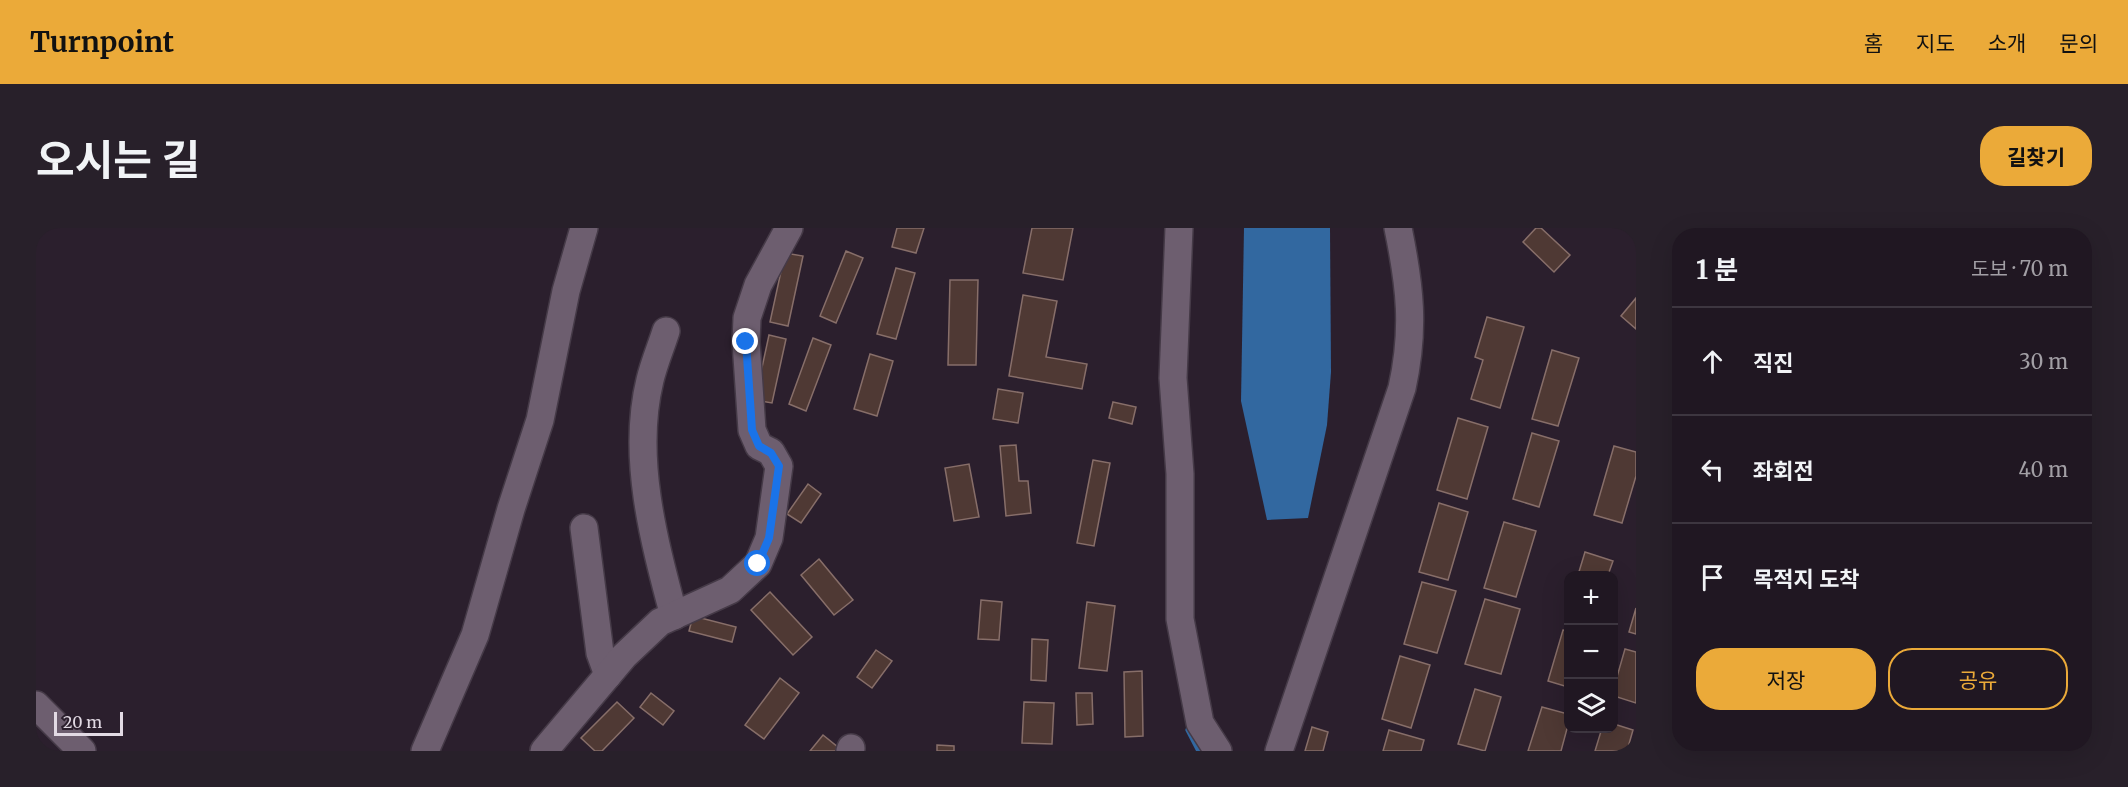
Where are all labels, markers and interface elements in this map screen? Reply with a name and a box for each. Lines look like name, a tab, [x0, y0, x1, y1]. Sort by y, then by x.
text: Turnpoint	[30, 24, 174, 60]
text: 홈	[1864, 30, 1883, 57]
text: 지도	[1916, 30, 1955, 57]
text: 소개	[1988, 30, 2026, 57]
text: 문의	[2059, 30, 2098, 57]
button: 길찾기	[1980, 126, 2092, 186]
text: 오시는 길	[36, 134, 201, 186]
text: 1 분	[1696, 253, 1738, 286]
text: 도보 · 70 m	[1971, 256, 2068, 281]
route end	[732, 328, 758, 354]
icon: ahead	[1696, 345, 1729, 378]
text: 직진	[1753, 349, 1793, 377]
text: 30 m	[2019, 349, 2068, 374]
icon: left	[1696, 453, 1729, 486]
text: 좌회전	[1753, 457, 1814, 485]
text: 40 m	[2018, 457, 2068, 482]
route start	[744, 550, 770, 576]
icon: arrive	[1696, 561, 1729, 594]
text: 목적지 도착	[1753, 565, 1859, 593]
map controls	[1564, 571, 1618, 733]
button: +	[1564, 571, 1618, 625]
button: −	[1564, 625, 1618, 679]
button: 저장	[1696, 648, 1876, 710]
button: 공유	[1888, 648, 2068, 710]
button: layers	[1564, 679, 1618, 733]
scale bar	[54, 709, 123, 736]
text: 20 m	[63, 712, 102, 732]

